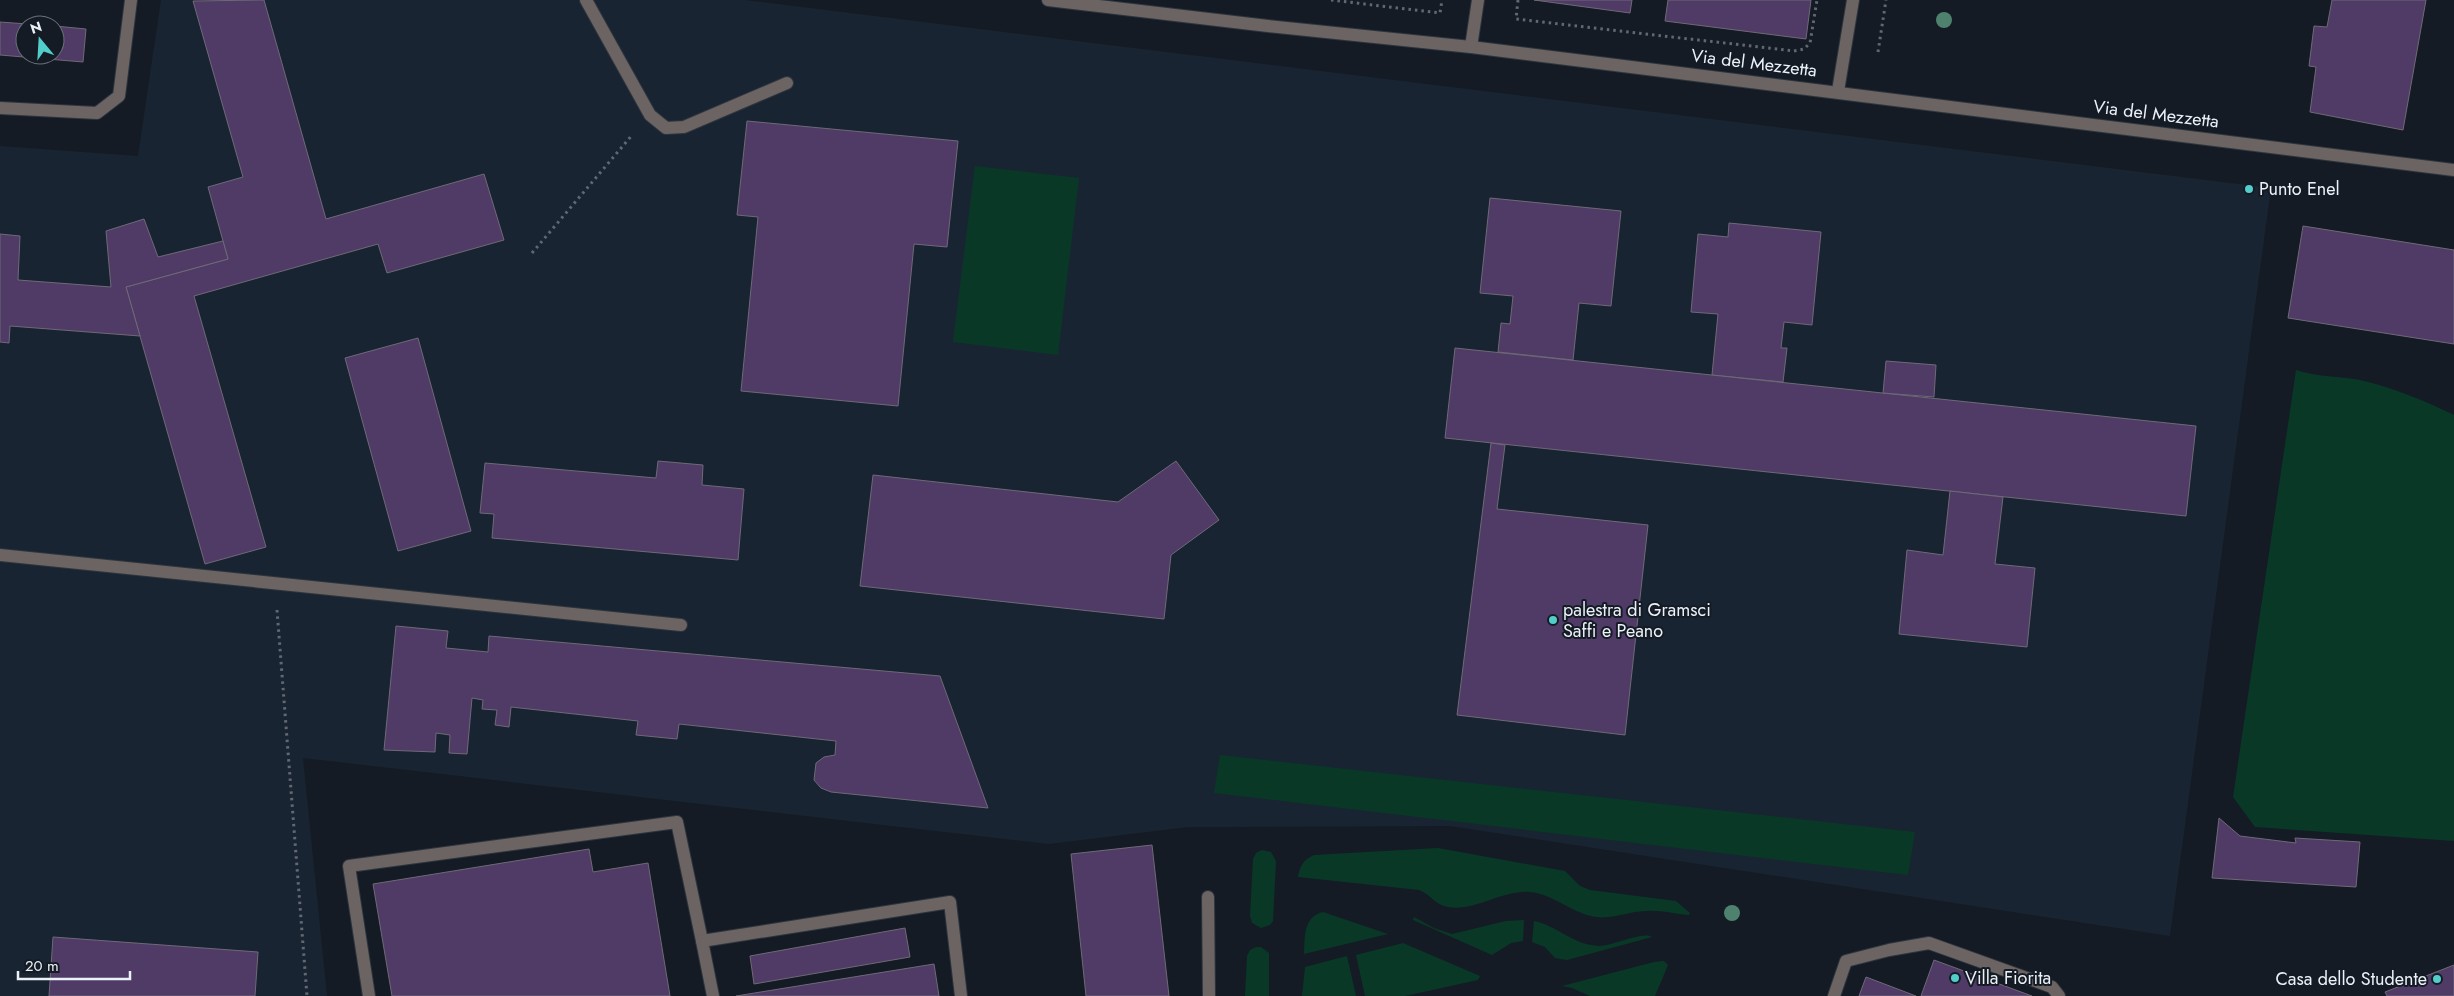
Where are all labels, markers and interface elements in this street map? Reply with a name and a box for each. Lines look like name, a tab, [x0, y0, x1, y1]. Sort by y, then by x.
north arrow	[15, 15, 65, 65]
text: N	[28, 16, 44, 39]
street label: Via del Mezzetta	[1690, 42, 1818, 84]
street label: Via del Mezzetta	[2092, 93, 2220, 135]
place label: Punto Enel	[2259, 176, 2340, 202]
marker: Punto Enel	[2243, 183, 2255, 195]
place label: palestra di Gramsci Saffi e Peano	[1563, 597, 1711, 644]
marker: palestra di Gramsci Saffi e Peano	[1547, 614, 1559, 626]
scale bar	[18, 948, 130, 980]
text: 20 m	[25, 955, 59, 977]
place label: Villa Fiorita	[1965, 965, 2051, 991]
place label: Casa dello Studente	[2275, 966, 2427, 992]
marker: Villa Fiorita	[1949, 972, 1961, 984]
marker: Casa dello Studente	[2431, 973, 2443, 985]

